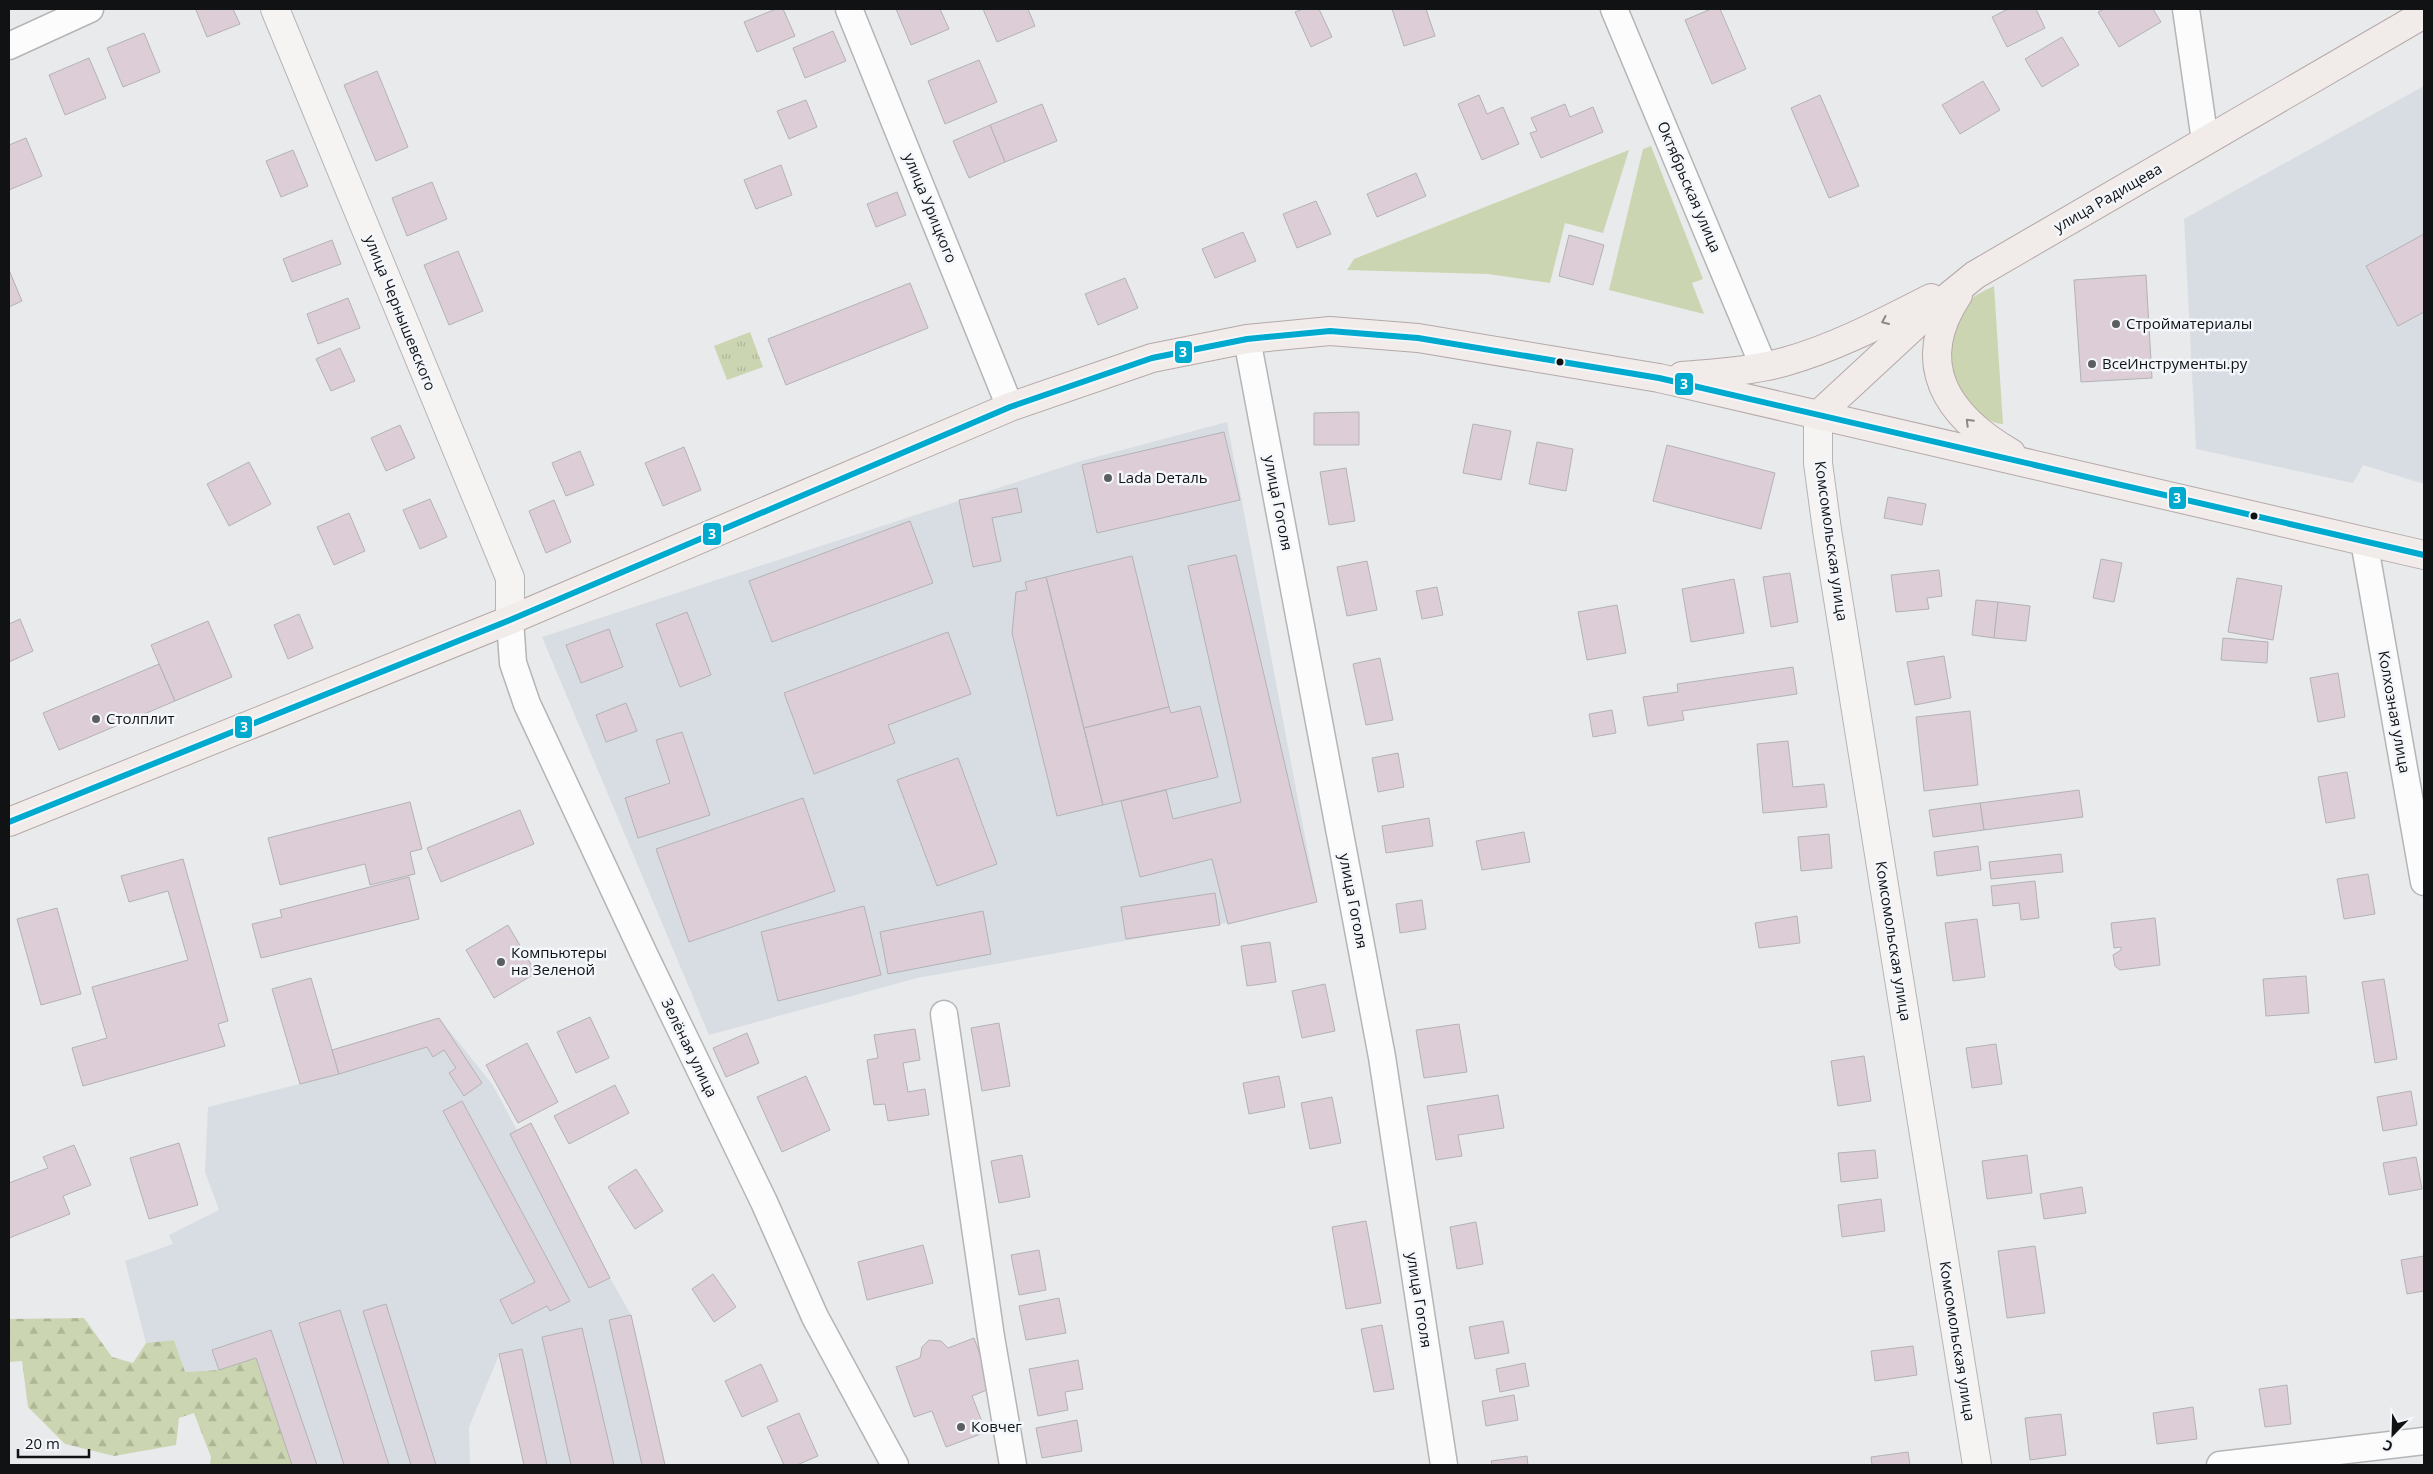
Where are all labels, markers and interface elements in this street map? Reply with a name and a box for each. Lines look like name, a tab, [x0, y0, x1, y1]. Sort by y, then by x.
street label: Октябрьская улица	[1653, 118, 1727, 255]
street label: улица Урицкого	[900, 150, 962, 266]
street label: улица Радищева	[2050, 158, 2165, 236]
street label: улица Чернышевского	[361, 232, 441, 393]
place label: Стройматериалы	[2126, 313, 2252, 333]
one-way arrow	[1881, 315, 1890, 326]
marker: Стройматериалы	[2110, 318, 2122, 330]
line badge: 3	[1174, 340, 1193, 364]
text: 3	[1179, 342, 1187, 361]
place label: ВсеИнструменты.ру	[2102, 353, 2248, 373]
unlabelled marker	[1555, 357, 1565, 367]
marker: ВсеИнструменты.ру	[2086, 358, 2098, 370]
line badge: 3	[1674, 372, 1694, 396]
text: 3	[1680, 374, 1688, 393]
one-way arrow	[1966, 419, 1975, 428]
street label: улица Гоголя	[1260, 454, 1298, 552]
street label: Комсомольская улица	[1811, 459, 1853, 622]
place label: Lada Dеталь	[1118, 467, 1208, 487]
marker: Lada Dеталь	[1102, 472, 1114, 484]
line badge: 3	[2168, 486, 2187, 510]
text: 3	[2173, 488, 2181, 507]
unlabelled marker	[2249, 511, 2259, 521]
line badge: 3	[702, 522, 722, 546]
text: 3	[708, 524, 716, 543]
street label: Колхозная улица	[2374, 649, 2416, 775]
place label: Столплит	[106, 708, 175, 728]
marker: Столплит	[90, 713, 102, 725]
line badge: 3	[234, 715, 253, 739]
text: 3	[240, 717, 248, 736]
street label: улица Гоголя	[1335, 852, 1373, 950]
street label: Комсомольская улица	[1871, 859, 1917, 1022]
place label: Компьютеры на Зеленой	[511, 942, 607, 979]
marker: Компьютеры на Зеленой	[495, 956, 507, 968]
street label: Зелёная улица	[657, 995, 722, 1100]
street label: улица Гоголя	[1403, 1251, 1437, 1349]
street label: Комсомольская улица	[1935, 1259, 1981, 1422]
north arrow	[2368, 1409, 2418, 1459]
place label: Ковчег	[971, 1416, 1022, 1436]
marker: Ковчег	[955, 1421, 967, 1433]
scale bar	[18, 1426, 89, 1458]
text: 20 m	[25, 1433, 60, 1453]
text: С	[2380, 1436, 2396, 1457]

